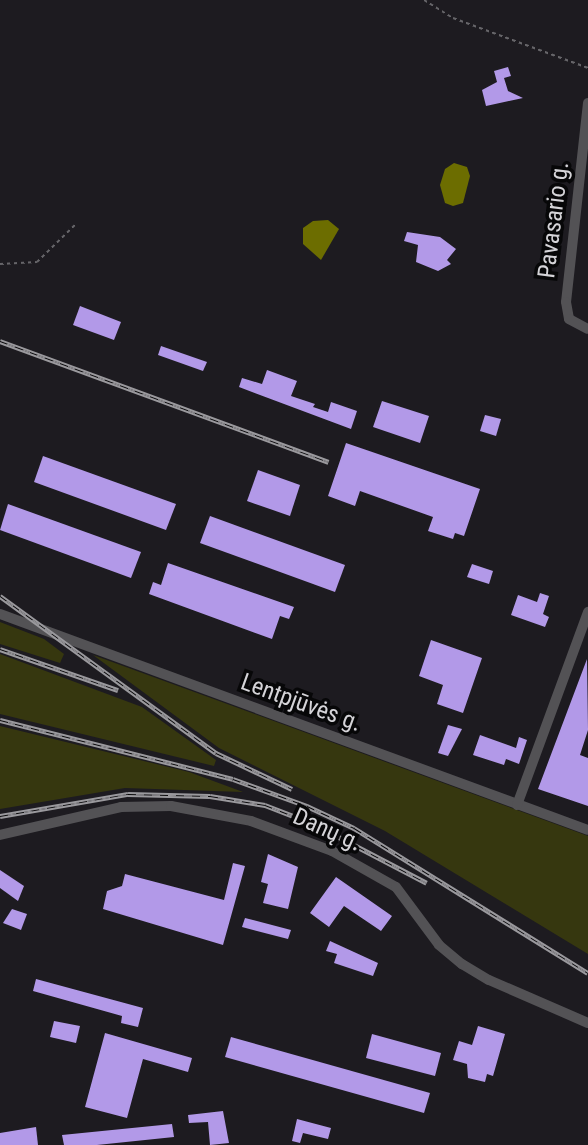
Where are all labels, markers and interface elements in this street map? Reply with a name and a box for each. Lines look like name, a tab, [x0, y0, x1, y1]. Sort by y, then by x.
street label: Pavasario g.	[533, 160, 575, 280]
street label: Lentpjūvės g.	[237, 668, 365, 738]
street label: Danų g.	[288, 802, 366, 858]

